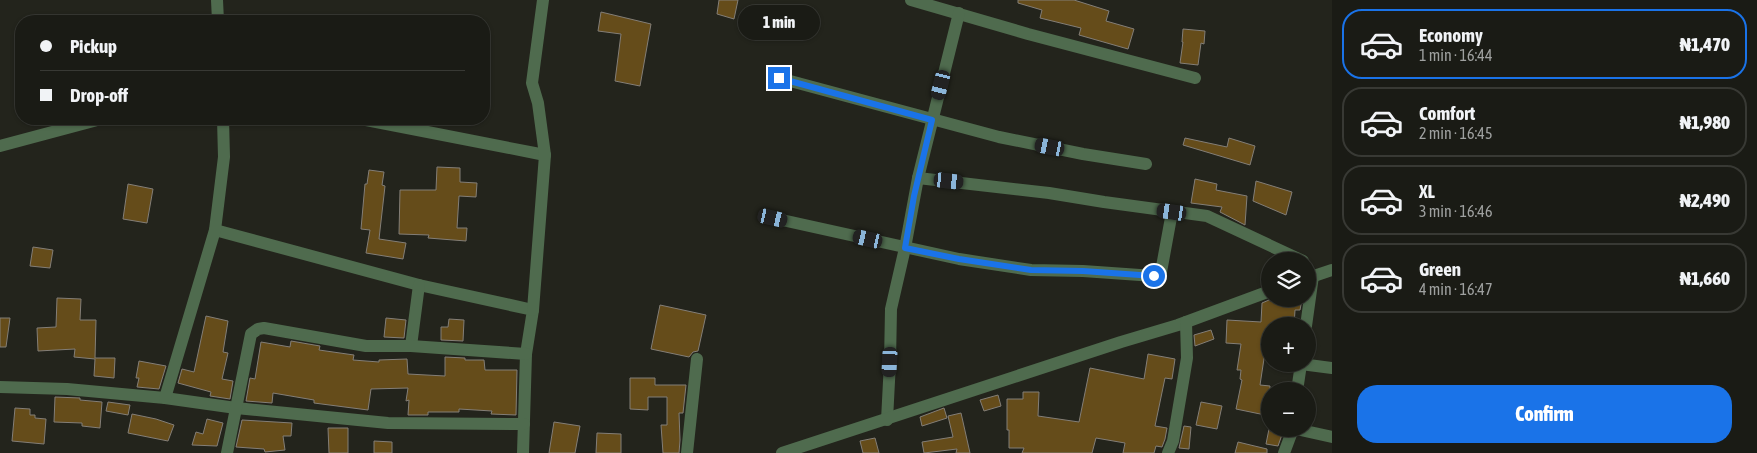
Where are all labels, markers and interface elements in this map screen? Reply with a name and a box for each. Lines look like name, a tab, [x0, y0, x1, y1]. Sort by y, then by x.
callout: 1 min	[738, 5, 820, 40]
text: 1 min	[763, 13, 795, 31]
icon: car	[1359, 22, 1404, 67]
text: Economy	[1419, 24, 1483, 46]
text: ₦1,470	[1680, 33, 1730, 55]
text: Pickup	[70, 35, 117, 57]
text: 1 min · 16:44	[1419, 46, 1492, 64]
route end	[768, 67, 790, 89]
car	[930, 69, 951, 101]
text: Drop-off	[70, 84, 128, 106]
icon: car	[1359, 100, 1404, 145]
text: Comfort	[1419, 102, 1475, 124]
text: ₦1,980	[1680, 111, 1730, 133]
text: 2 min · 16:45	[1419, 124, 1492, 142]
car	[1033, 137, 1066, 157]
car	[933, 172, 964, 190]
icon: car	[1359, 178, 1404, 223]
text: XL	[1419, 180, 1435, 202]
text: ₦2,490	[1680, 189, 1730, 211]
car	[1156, 202, 1187, 222]
text: 3 min · 16:46	[1419, 202, 1492, 220]
car	[756, 207, 789, 229]
car	[851, 228, 884, 250]
map controls	[1261, 252, 1316, 437]
button: layers	[1261, 252, 1316, 307]
icon: car	[1359, 256, 1404, 301]
text: Green	[1419, 258, 1461, 280]
route start	[1143, 265, 1165, 287]
text: ₦1,660	[1680, 267, 1730, 289]
text: 4 min · 16:47	[1419, 280, 1492, 298]
button: +	[1261, 317, 1316, 372]
car	[881, 347, 898, 377]
button: −	[1261, 382, 1316, 437]
button: Confirm	[1357, 385, 1732, 443]

